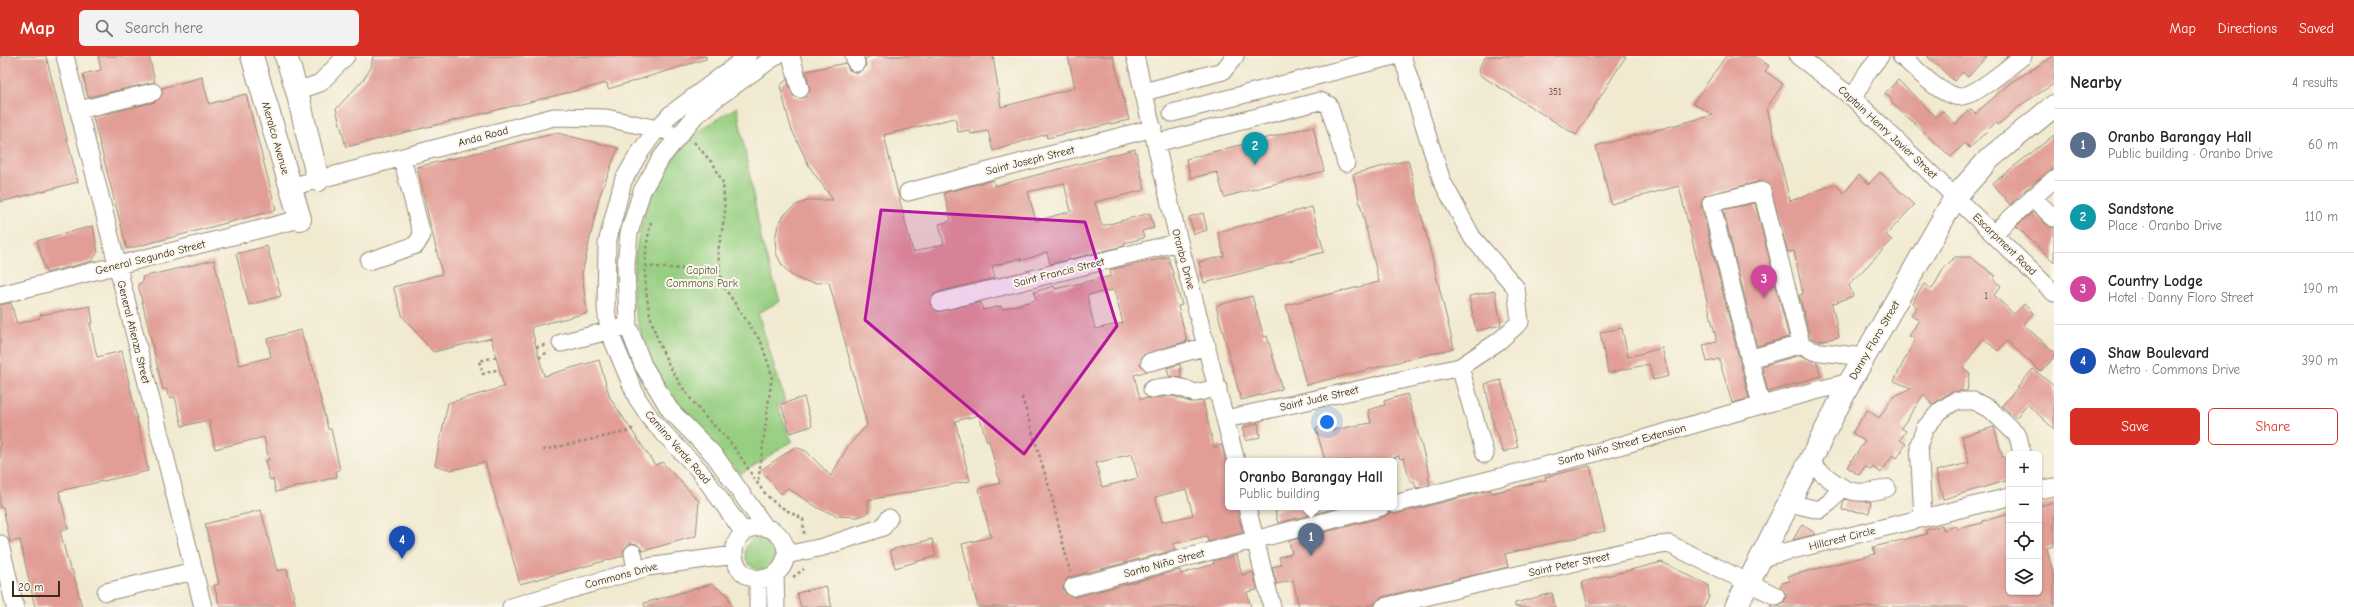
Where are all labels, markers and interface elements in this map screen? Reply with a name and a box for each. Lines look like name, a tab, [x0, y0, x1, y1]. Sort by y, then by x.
search box	[79, 10, 359, 46]
text: Map	[20, 17, 55, 39]
icon: search	[93, 17, 115, 39]
text: Search here	[125, 19, 203, 37]
text: Map	[2169, 20, 2196, 37]
text: Directions	[2218, 20, 2277, 37]
text: Saved	[2299, 20, 2334, 37]
text: Nearby	[2070, 73, 2121, 92]
text: 4 results	[2292, 75, 2338, 90]
street label: Captain Henry Javier Street	[1836, 83, 1940, 182]
house number: 351	[1549, 87, 1562, 97]
street label: Meralco Avenue	[259, 100, 292, 177]
street label: Anda Road	[457, 124, 510, 149]
text: Oranbo Barangay Hall	[2108, 128, 2252, 146]
pin: 2	[1242, 132, 1268, 165]
text: 1	[2080, 137, 2086, 152]
text: 60 m	[2308, 137, 2338, 152]
street label: Saint Joseph Street	[984, 143, 1077, 178]
text: Public building · Oranbo Drive	[2108, 146, 2273, 161]
text: Sandstone	[2108, 200, 2174, 218]
text: 2	[2080, 209, 2086, 224]
text: 110 m	[2305, 209, 2338, 224]
street label: Escarpment Road	[1970, 211, 2039, 278]
text: Place · Oranbo Drive	[2108, 218, 2222, 233]
street label: Oranbo Drive	[1169, 227, 1198, 291]
street label: General Segundo Street	[94, 237, 207, 277]
street label: Saint Francis Street	[1012, 255, 1107, 290]
park label: Capitol Commons Park	[666, 264, 739, 290]
pin: 3	[1751, 265, 1777, 298]
text: Country Lodge	[2108, 272, 2203, 290]
street label: General Atienza Street	[114, 279, 153, 386]
text: 3	[2080, 281, 2086, 296]
text: 190 m	[2303, 281, 2338, 296]
text: Hotel · Danny Floro Street	[2108, 290, 2253, 305]
house number: 1	[1984, 291, 1988, 301]
street label: Danny Floro Street	[1847, 298, 1903, 382]
text: Shaw Boulevard	[2108, 344, 2209, 362]
text: 4	[2080, 353, 2086, 368]
text: 390 m	[2302, 353, 2338, 368]
text: Metro · Commons Drive	[2108, 362, 2240, 377]
street label: Saint Jude Street	[1279, 383, 1361, 414]
street label: Camino Verde Road	[642, 408, 713, 487]
button: Save	[2070, 408, 2200, 445]
button: Share	[2208, 408, 2338, 445]
your location	[1317, 412, 1337, 432]
street label: Santo Niño Street Extension	[1557, 421, 1688, 468]
map controls	[2006, 451, 2042, 595]
button: +	[2006, 451, 2042, 487]
popup	[1225, 458, 1397, 510]
text: Oranbo Barangay Hall	[1239, 468, 1383, 486]
text: Public building	[1239, 486, 1320, 501]
button: −	[2006, 487, 2042, 523]
pin: 1	[1298, 523, 1324, 556]
button: locate	[2006, 523, 2042, 559]
street label: Hillcrest Circle	[1807, 524, 1877, 553]
pin: 4	[389, 526, 415, 559]
street label: Santo Niño Street	[1122, 546, 1207, 581]
street label: Saint Peter Street	[1528, 549, 1612, 579]
street label: Commons Drive	[583, 559, 659, 591]
button: layers	[2006, 559, 2042, 595]
scale bar	[12, 579, 60, 598]
text: 20 m	[18, 581, 43, 594]

